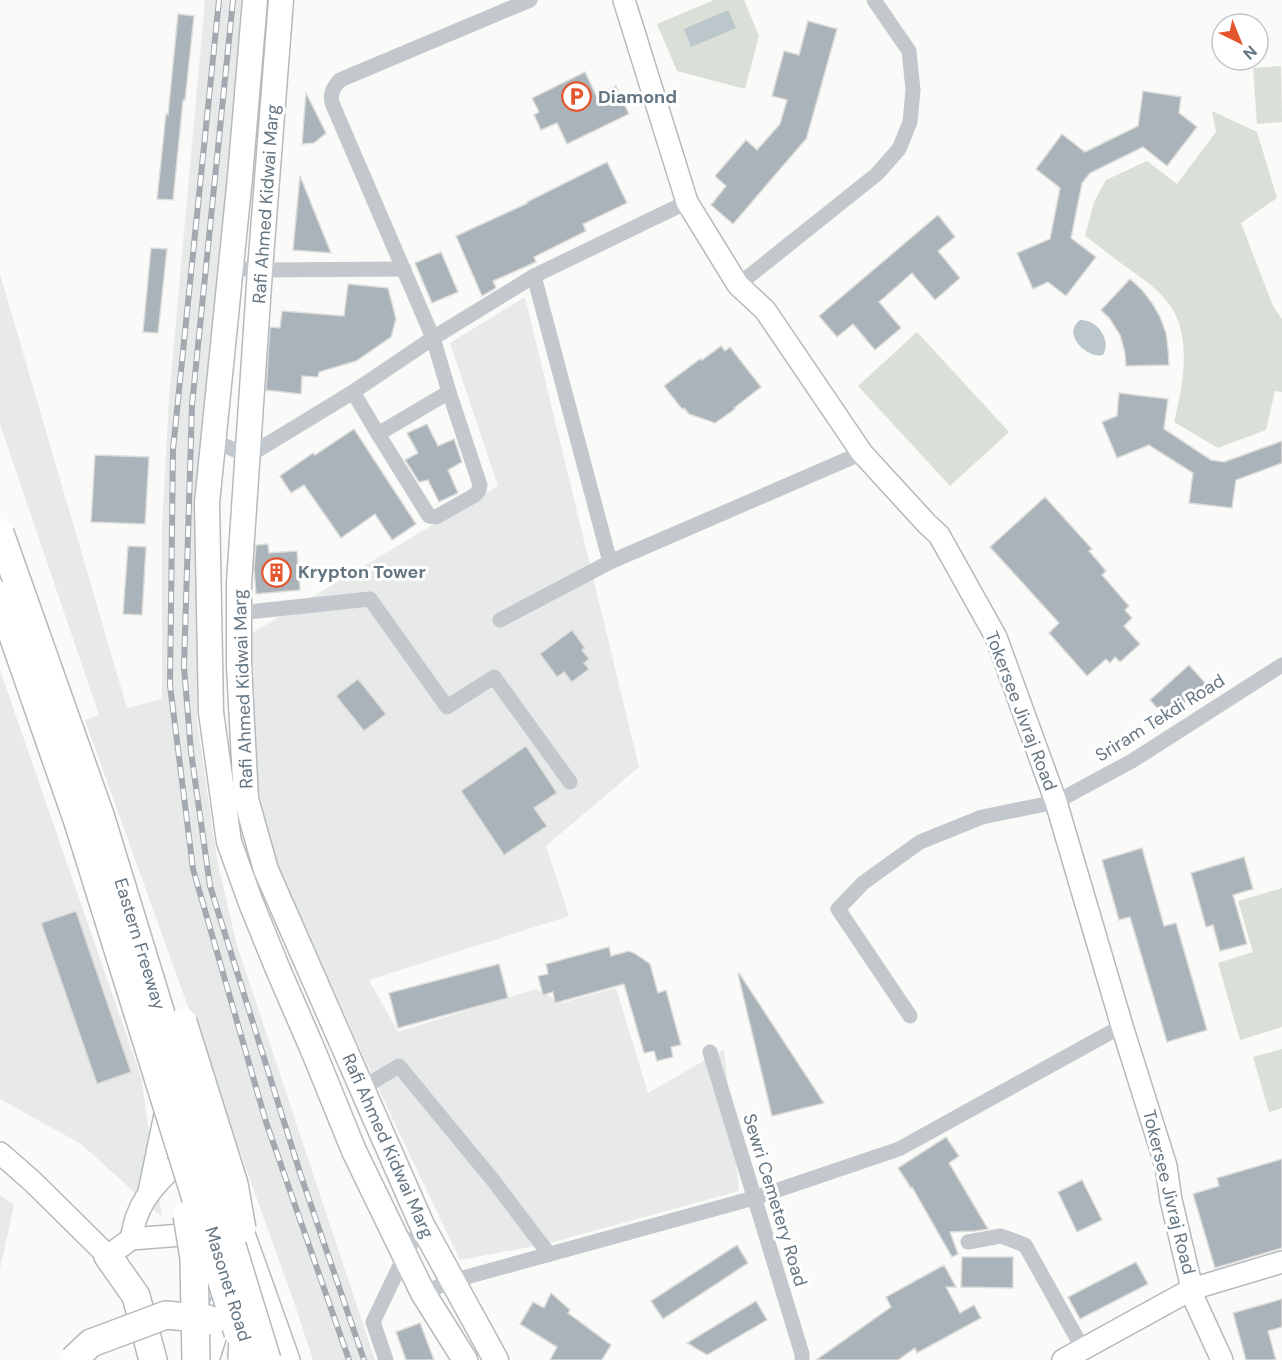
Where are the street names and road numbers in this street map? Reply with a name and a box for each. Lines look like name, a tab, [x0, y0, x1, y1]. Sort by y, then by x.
street label: Rafi Ahmed Kidwai Marg	[247, 104, 285, 304]
street label: Rafi Ahmed Kidwai Marg	[228, 589, 258, 789]
street label: Tokersee Jivraj Road	[980, 628, 1062, 794]
street label: Sriram Tekdi Road	[1091, 669, 1229, 767]
street label: Eastern Freeway	[109, 875, 171, 1013]
street label: Rafi Ahmed Kidwai Marg	[336, 1050, 440, 1242]
street label: Tokersee Jivraj Road	[1137, 1107, 1201, 1277]
street label: Sewri Cemetery Road	[737, 1111, 813, 1289]
street label: Masonet Road	[199, 1224, 257, 1344]

